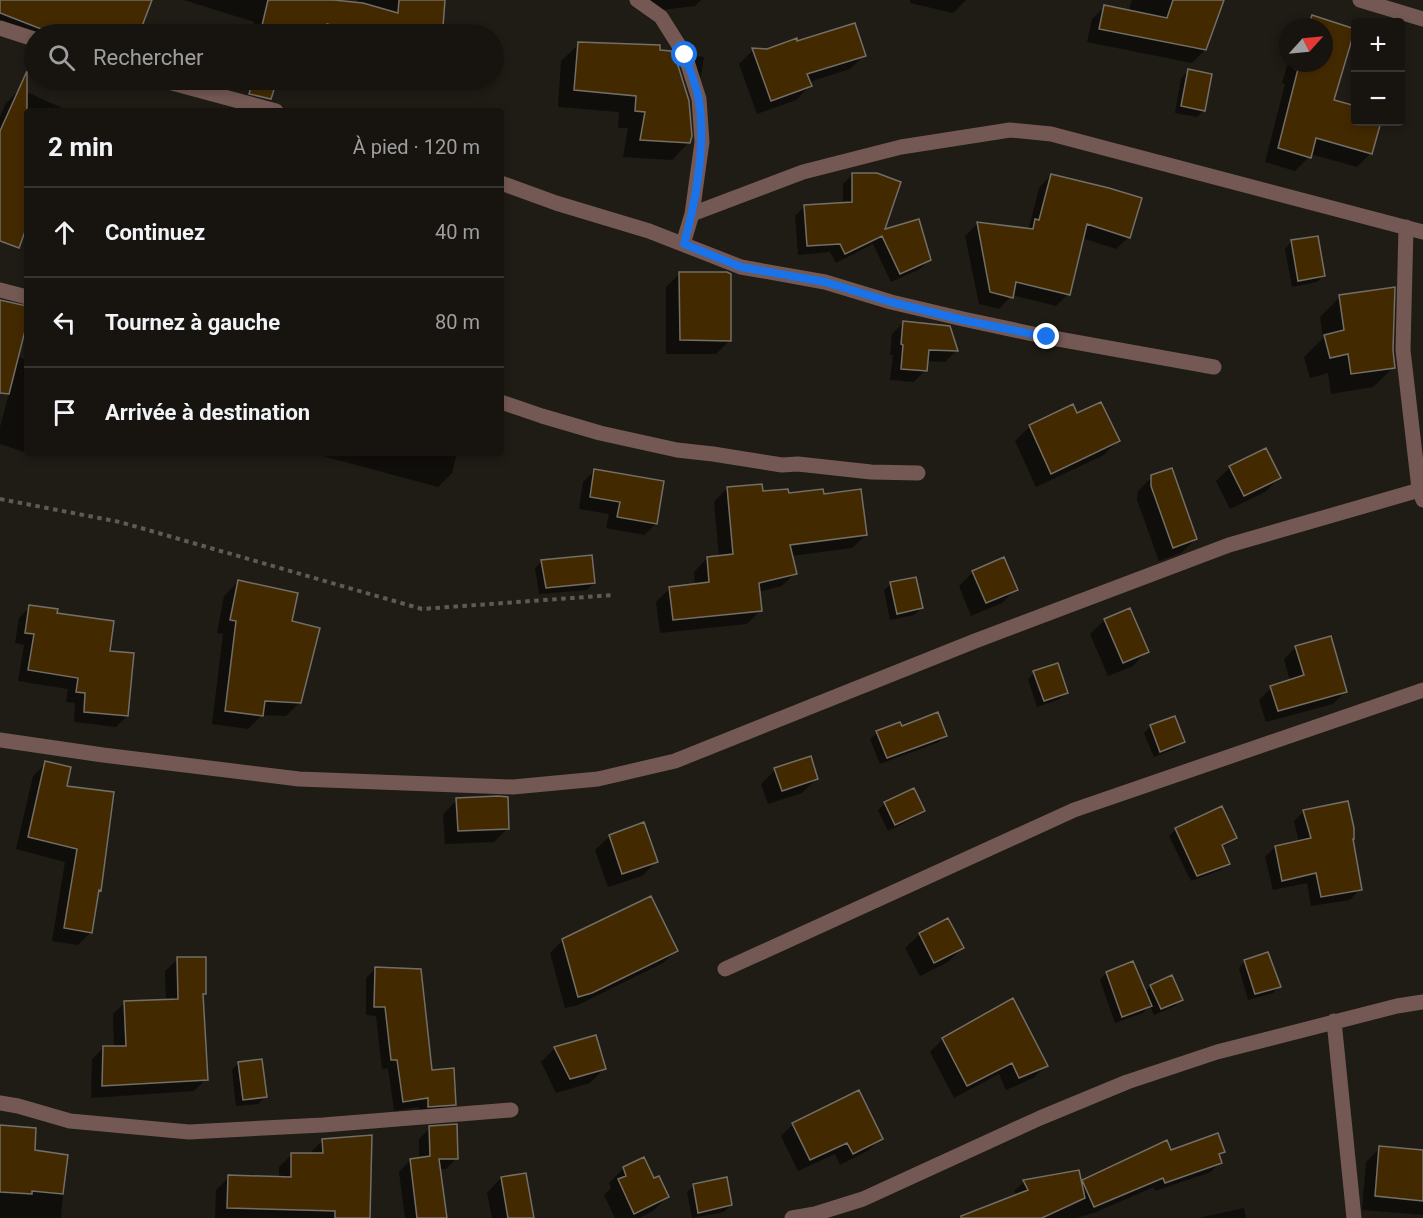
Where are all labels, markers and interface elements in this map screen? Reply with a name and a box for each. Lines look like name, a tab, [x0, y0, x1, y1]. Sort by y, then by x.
north arrow	[1279, 18, 1333, 72]
map controls	[1351, 18, 1405, 126]
button: +	[1351, 18, 1405, 72]
search box	[24, 24, 504, 90]
icon: search	[45, 41, 78, 74]
route start	[671, 41, 697, 67]
text: Rechercher	[93, 45, 204, 70]
button: −	[1351, 72, 1405, 126]
text: 2 min	[48, 132, 113, 162]
text: À pied · 120 m	[353, 135, 480, 159]
icon: ahead	[48, 216, 81, 249]
text: Continuez	[105, 220, 205, 245]
text: 40 m	[435, 220, 480, 244]
icon: left	[48, 306, 81, 339]
text: Tournez à gauche	[105, 310, 280, 335]
text: 80 m	[435, 310, 480, 334]
route end	[1033, 323, 1059, 349]
icon: arrive	[48, 396, 81, 429]
text: Arrivée à destination	[105, 400, 310, 425]

